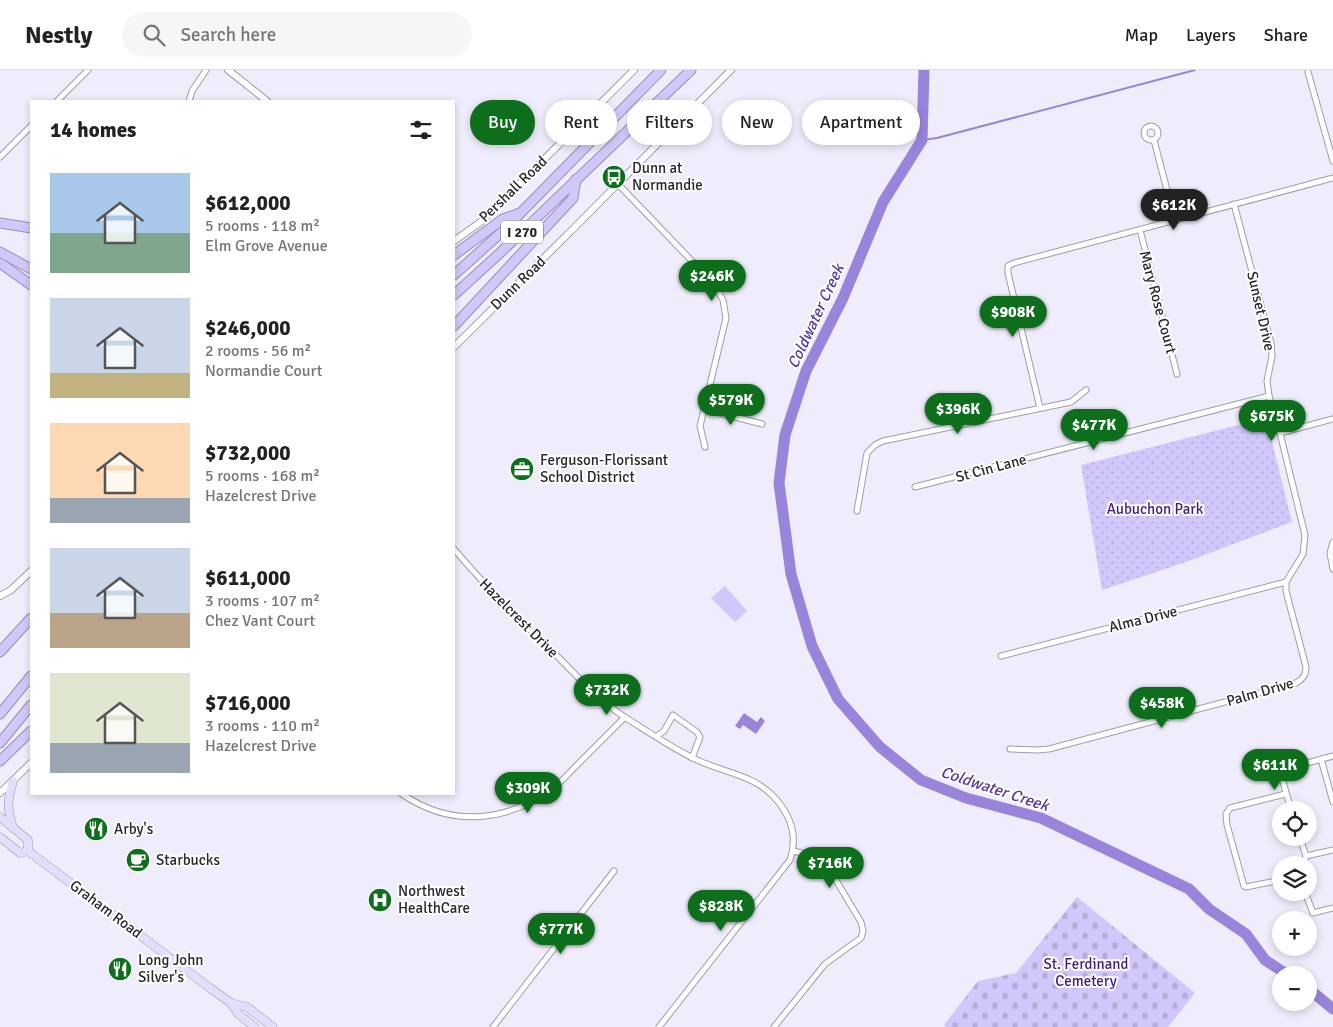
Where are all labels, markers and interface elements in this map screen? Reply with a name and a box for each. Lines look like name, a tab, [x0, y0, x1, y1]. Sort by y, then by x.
search box	[122, 12, 472, 57]
text: Nestly	[25, 20, 92, 50]
icon: search	[140, 21, 168, 49]
text: Search here	[180, 23, 276, 47]
text: Map	[1125, 24, 1158, 46]
text: Layers	[1186, 24, 1236, 46]
text: Share	[1264, 24, 1308, 46]
chip: Buy	[470, 100, 535, 145]
chip: Rent	[545, 100, 617, 145]
chip: Filters	[627, 100, 712, 145]
chip: New	[722, 100, 792, 145]
chip: Apartment	[802, 100, 920, 145]
icon: filters	[407, 116, 435, 144]
text: 14 homes	[50, 117, 136, 143]
street label: Pershall Road	[475, 152, 551, 226]
place label: Dunn at Normandie	[632, 159, 703, 194]
bus stop icon: Dunn at Normandie	[601, 164, 627, 190]
pin: $612K	[1139, 189, 1209, 231]
text: $612,000	[205, 190, 291, 216]
icon: home	[90, 193, 150, 253]
text: $612K	[1152, 195, 1196, 215]
text: 5 rooms · 118 m²	[205, 216, 320, 236]
road number: I 270	[501, 220, 543, 243]
text: Elm Grove Avenue	[205, 236, 328, 256]
street label: Mary Rose Court	[1136, 248, 1180, 356]
street label: Dunn Road	[487, 252, 549, 314]
water label: Coldwater Creek	[783, 259, 850, 372]
pin: $246K	[677, 260, 747, 302]
text: $246K	[690, 266, 734, 286]
street label: Sunset Drive	[1243, 270, 1279, 352]
pin: $908K	[978, 296, 1048, 338]
text: $908K	[991, 302, 1035, 322]
text: $246,000	[205, 315, 291, 341]
icon: home	[90, 318, 150, 378]
text: 2 rooms · 56 m²	[205, 341, 311, 361]
text: Normandie Court	[205, 361, 322, 381]
pin: $579K	[696, 384, 766, 426]
text: $579K	[709, 390, 753, 410]
pin: $396K	[923, 392, 993, 435]
text: $396K	[936, 399, 980, 419]
pin: $675K	[1237, 400, 1307, 442]
text: $675K	[1250, 406, 1294, 426]
pin: $477K	[1059, 408, 1129, 451]
text: $477K	[1072, 415, 1116, 435]
text: $732,000	[205, 440, 291, 466]
icon: home	[90, 443, 150, 503]
street label: St Cin Lane	[954, 450, 1028, 486]
place label: Ferguson-Florissant School District	[540, 451, 668, 486]
office icon: Ferguson-Florissant School District	[509, 456, 535, 482]
text: 5 rooms · 168 m²	[205, 466, 320, 486]
text: Hazelcrest Drive	[205, 486, 316, 506]
park label: Aubuchon Park	[1107, 500, 1204, 518]
text: $611,000	[205, 565, 291, 591]
icon: home	[90, 568, 150, 628]
street label: Hazelcrest Drive	[476, 575, 562, 661]
text: 3 rooms · 107 m²	[205, 591, 320, 611]
street label: Alma Drive	[1107, 602, 1179, 636]
text: Chez Vant Court	[205, 611, 315, 631]
pin: $732K	[572, 674, 642, 716]
street label: Palm Drive	[1224, 674, 1296, 710]
text: $732K	[585, 680, 629, 700]
pin: $458K	[1127, 686, 1197, 729]
text: $716,000	[205, 690, 291, 716]
icon: home	[90, 693, 150, 753]
text: $458K	[1140, 693, 1184, 713]
text: 3 rooms · 110 m²	[205, 716, 320, 736]
text: Hazelcrest Drive	[205, 736, 316, 756]
pin: $611K	[1240, 748, 1310, 791]
text: $611K	[1253, 755, 1297, 775]
water label: Coldwater Creek	[938, 762, 1053, 816]
pin: $309K	[493, 772, 563, 814]
text: $309K	[506, 778, 550, 798]
map controls	[1272, 801, 1317, 1011]
button: locate	[1272, 801, 1317, 846]
restaurant icon: Arby's	[83, 816, 109, 842]
place label: Arby's	[114, 820, 154, 838]
pin: $716K	[795, 846, 865, 889]
cafe icon: Starbucks	[125, 847, 151, 873]
place label: Starbucks	[156, 851, 220, 869]
text: $716K	[808, 853, 852, 873]
button: layers	[1272, 856, 1317, 901]
street label: Graham Road	[66, 876, 146, 942]
place label: Northwest HealthCare	[398, 882, 470, 917]
hospital icon: Northwest HealthCare	[367, 887, 393, 913]
pin: $828K	[686, 890, 756, 932]
text: $828K	[699, 896, 743, 916]
button: +	[1272, 911, 1317, 956]
pin: $777K	[526, 912, 596, 955]
text: $777K	[539, 919, 583, 939]
place label: Long John Silver's	[138, 951, 204, 986]
park label: St. Ferdinand Cemetery	[1044, 955, 1129, 990]
restaurant icon: Long John Silver's	[107, 956, 133, 982]
button: −	[1272, 966, 1317, 1011]

